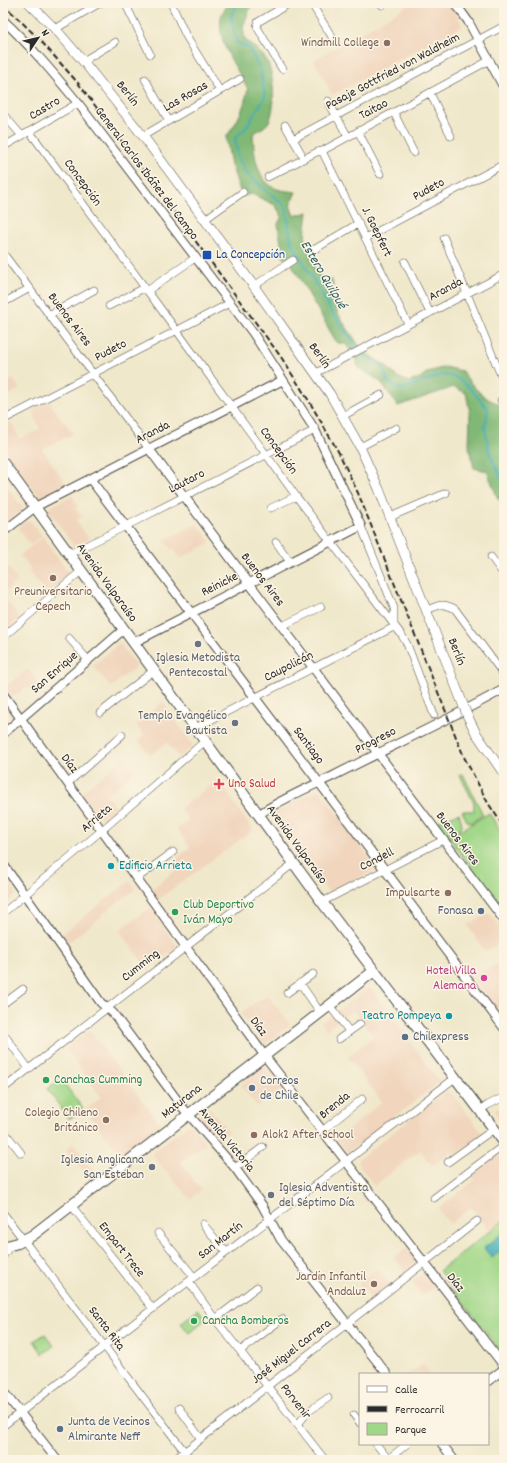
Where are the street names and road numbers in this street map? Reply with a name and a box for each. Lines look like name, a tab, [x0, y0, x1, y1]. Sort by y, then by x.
street label: Pasaje Gottfried von Waldheim	[322, 28, 464, 116]
street label: Berlín	[111, 77, 143, 111]
street label: Las Rosas	[160, 77, 212, 117]
street label: Castro	[26, 92, 64, 126]
street label: Taitao	[356, 94, 392, 126]
street label: General Carlos Ibáñez del Campo	[89, 103, 203, 245]
street label: Concepción	[58, 155, 106, 211]
street label: Pudeto	[410, 174, 449, 206]
street label: J. Goepfert	[356, 204, 396, 261]
street label: Aranda	[426, 273, 467, 307]
street label: Buenos Aires	[42, 289, 96, 351]
street label: Pudeto	[92, 335, 131, 367]
street label: Berlín	[303, 339, 335, 373]
street label: Aranda	[133, 416, 174, 450]
street label: Concepción	[254, 423, 302, 479]
street label: Lautaro	[166, 465, 209, 499]
street label: Avenida Valparaíso	[71, 539, 141, 627]
street label: Buenos Aires	[235, 549, 289, 611]
street label: Reinicke	[198, 568, 242, 602]
street label: Berlín	[442, 635, 470, 669]
street label: Caupolicán	[261, 646, 317, 688]
street label: San Enrique	[27, 647, 83, 699]
street label: Progreso	[352, 722, 400, 759]
street label: Santiago	[288, 723, 329, 769]
street label: Díaz	[55, 750, 83, 778]
street label: Arrieta	[77, 800, 117, 838]
street label: Avenida Valparaíso	[261, 801, 331, 889]
street label: Buenos Aires	[430, 808, 484, 870]
street label: Condell	[357, 843, 397, 877]
street label: Cumming	[118, 945, 164, 987]
street label: Díaz	[244, 1013, 272, 1041]
street label: Maturana	[158, 1079, 207, 1124]
street label: Brenda	[315, 1087, 355, 1124]
street label: Avenida Victoria	[193, 1103, 259, 1177]
street label: San Martín	[194, 1217, 248, 1265]
street label: Empart Trece	[93, 1218, 149, 1282]
street label: Díaz	[441, 1269, 469, 1297]
street label: Santa Rita	[83, 1303, 130, 1356]
street label: José Miguel Carrera	[248, 1314, 337, 1389]
street label: Porvenir	[275, 1380, 315, 1424]

